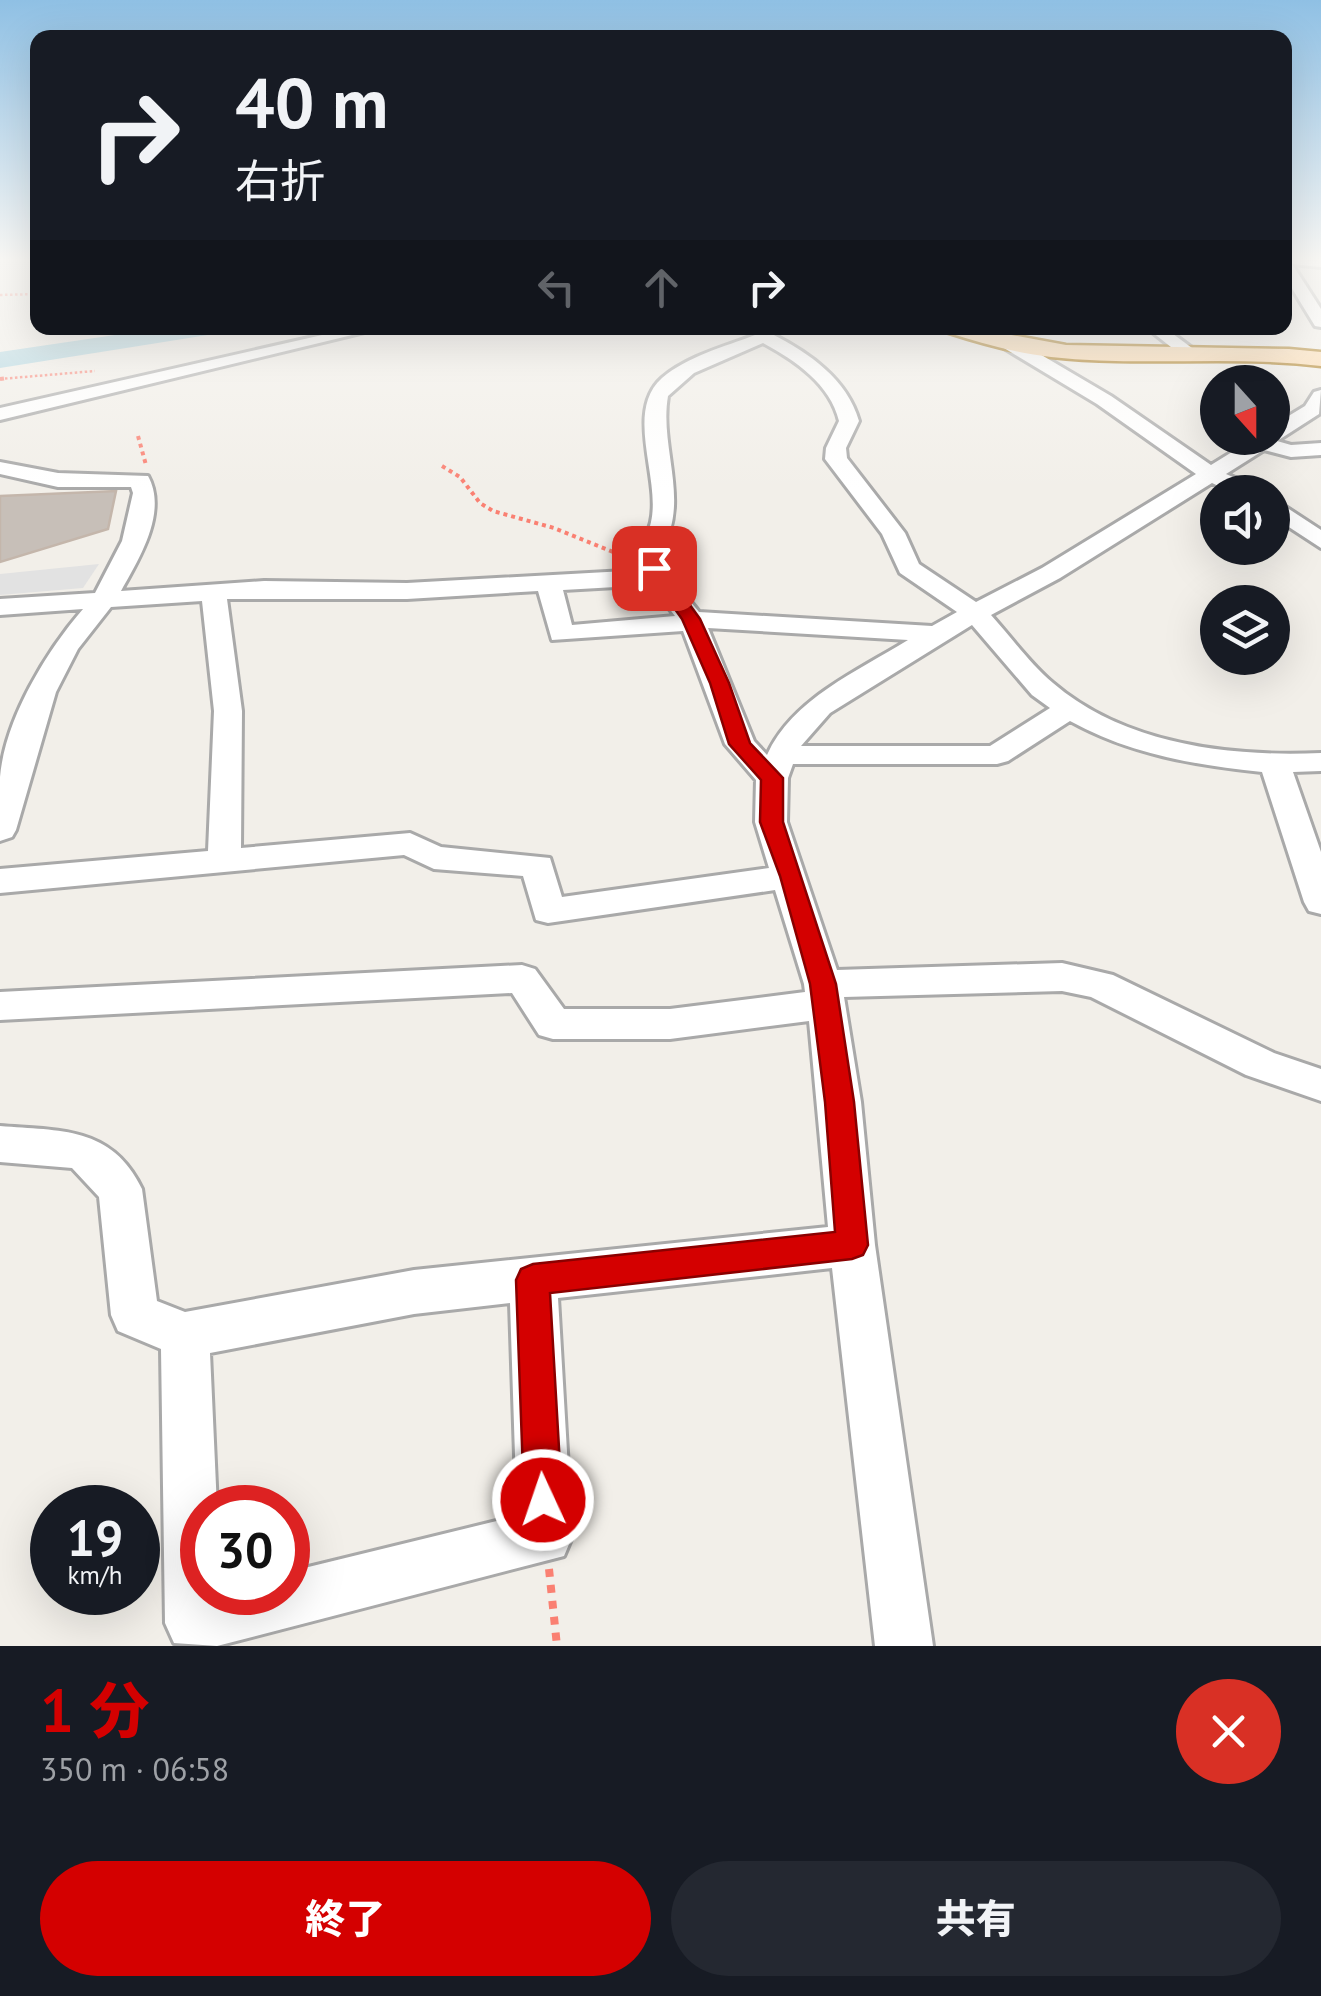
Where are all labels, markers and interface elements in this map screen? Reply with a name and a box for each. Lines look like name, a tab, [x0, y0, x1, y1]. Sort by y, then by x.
text: 40 m	[235, 57, 388, 147]
icon: right	[70, 70, 200, 200]
text: 右折	[235, 151, 325, 209]
icon: left	[529, 260, 584, 315]
icon: ahead	[634, 260, 689, 315]
icon: right	[739, 260, 794, 315]
north arrow	[1200, 365, 1290, 455]
map controls	[1200, 365, 1290, 675]
button: sound	[1200, 475, 1290, 565]
pin	[612, 526, 697, 611]
icon: arrive	[627, 541, 682, 596]
button: layers	[1200, 585, 1290, 675]
position arrow	[491, 1448, 595, 1552]
speed limit sign: 30	[180, 1485, 310, 1615]
text: 19	[67, 1505, 123, 1570]
text: km/h	[68, 1559, 122, 1591]
text: 1 分	[40, 1671, 149, 1749]
button: close	[1176, 1679, 1281, 1784]
text: 350 m · 06:58	[40, 1748, 229, 1790]
button: 終了	[40, 1861, 651, 1976]
button: 共有	[671, 1861, 1281, 1976]

